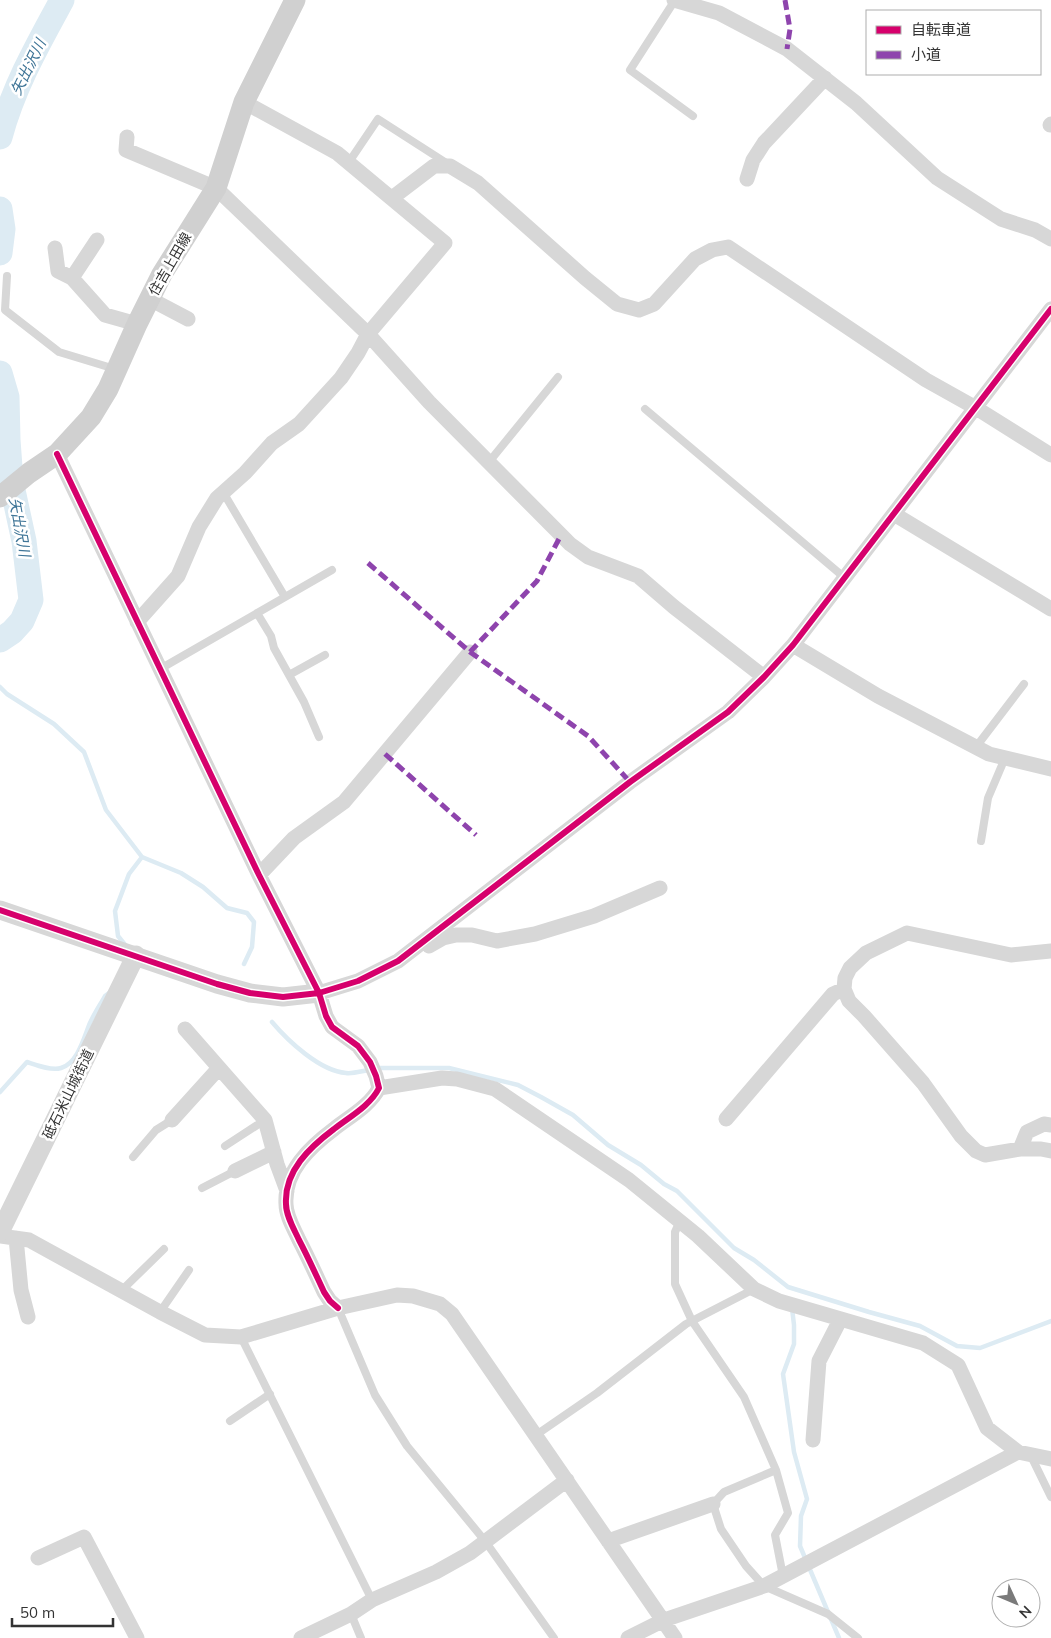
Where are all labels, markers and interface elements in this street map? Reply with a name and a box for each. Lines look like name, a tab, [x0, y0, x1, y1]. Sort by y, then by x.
legend	[866, 10, 1041, 75]
text: 自転車道	[911, 20, 971, 39]
water label: 矢出沢川	[6, 34, 51, 98]
text: 小道	[911, 45, 941, 64]
street label: 住吉上田線	[145, 229, 195, 299]
water label: 矢出沢川	[5, 496, 35, 560]
street label: 砥石米山城街道	[38, 1046, 98, 1142]
north arrow	[991, 1578, 1041, 1628]
scale bar	[12, 1596, 114, 1628]
text: N	[1015, 1602, 1035, 1622]
text: 50 m	[20, 1603, 55, 1622]

